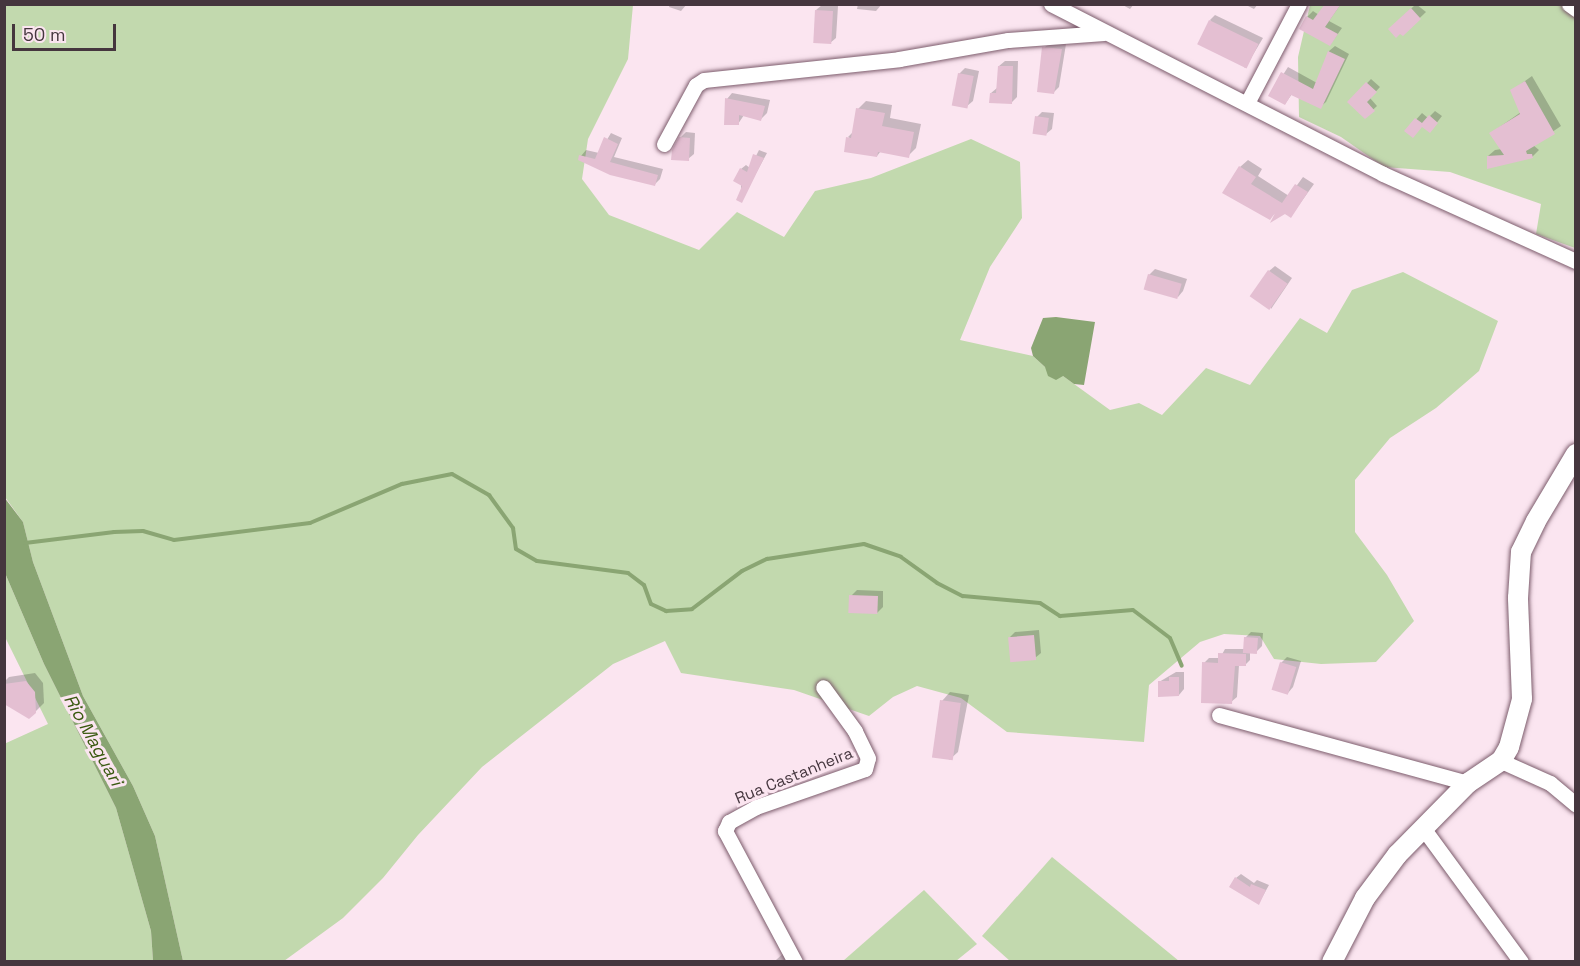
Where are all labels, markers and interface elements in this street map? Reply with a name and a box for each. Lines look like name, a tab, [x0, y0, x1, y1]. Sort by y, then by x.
scale bar	[15, 12, 118, 50]
text: 50 m	[23, 23, 65, 46]
water label: Rio Maguari	[59, 690, 127, 790]
street label: Rua Castanheira	[732, 744, 856, 808]

